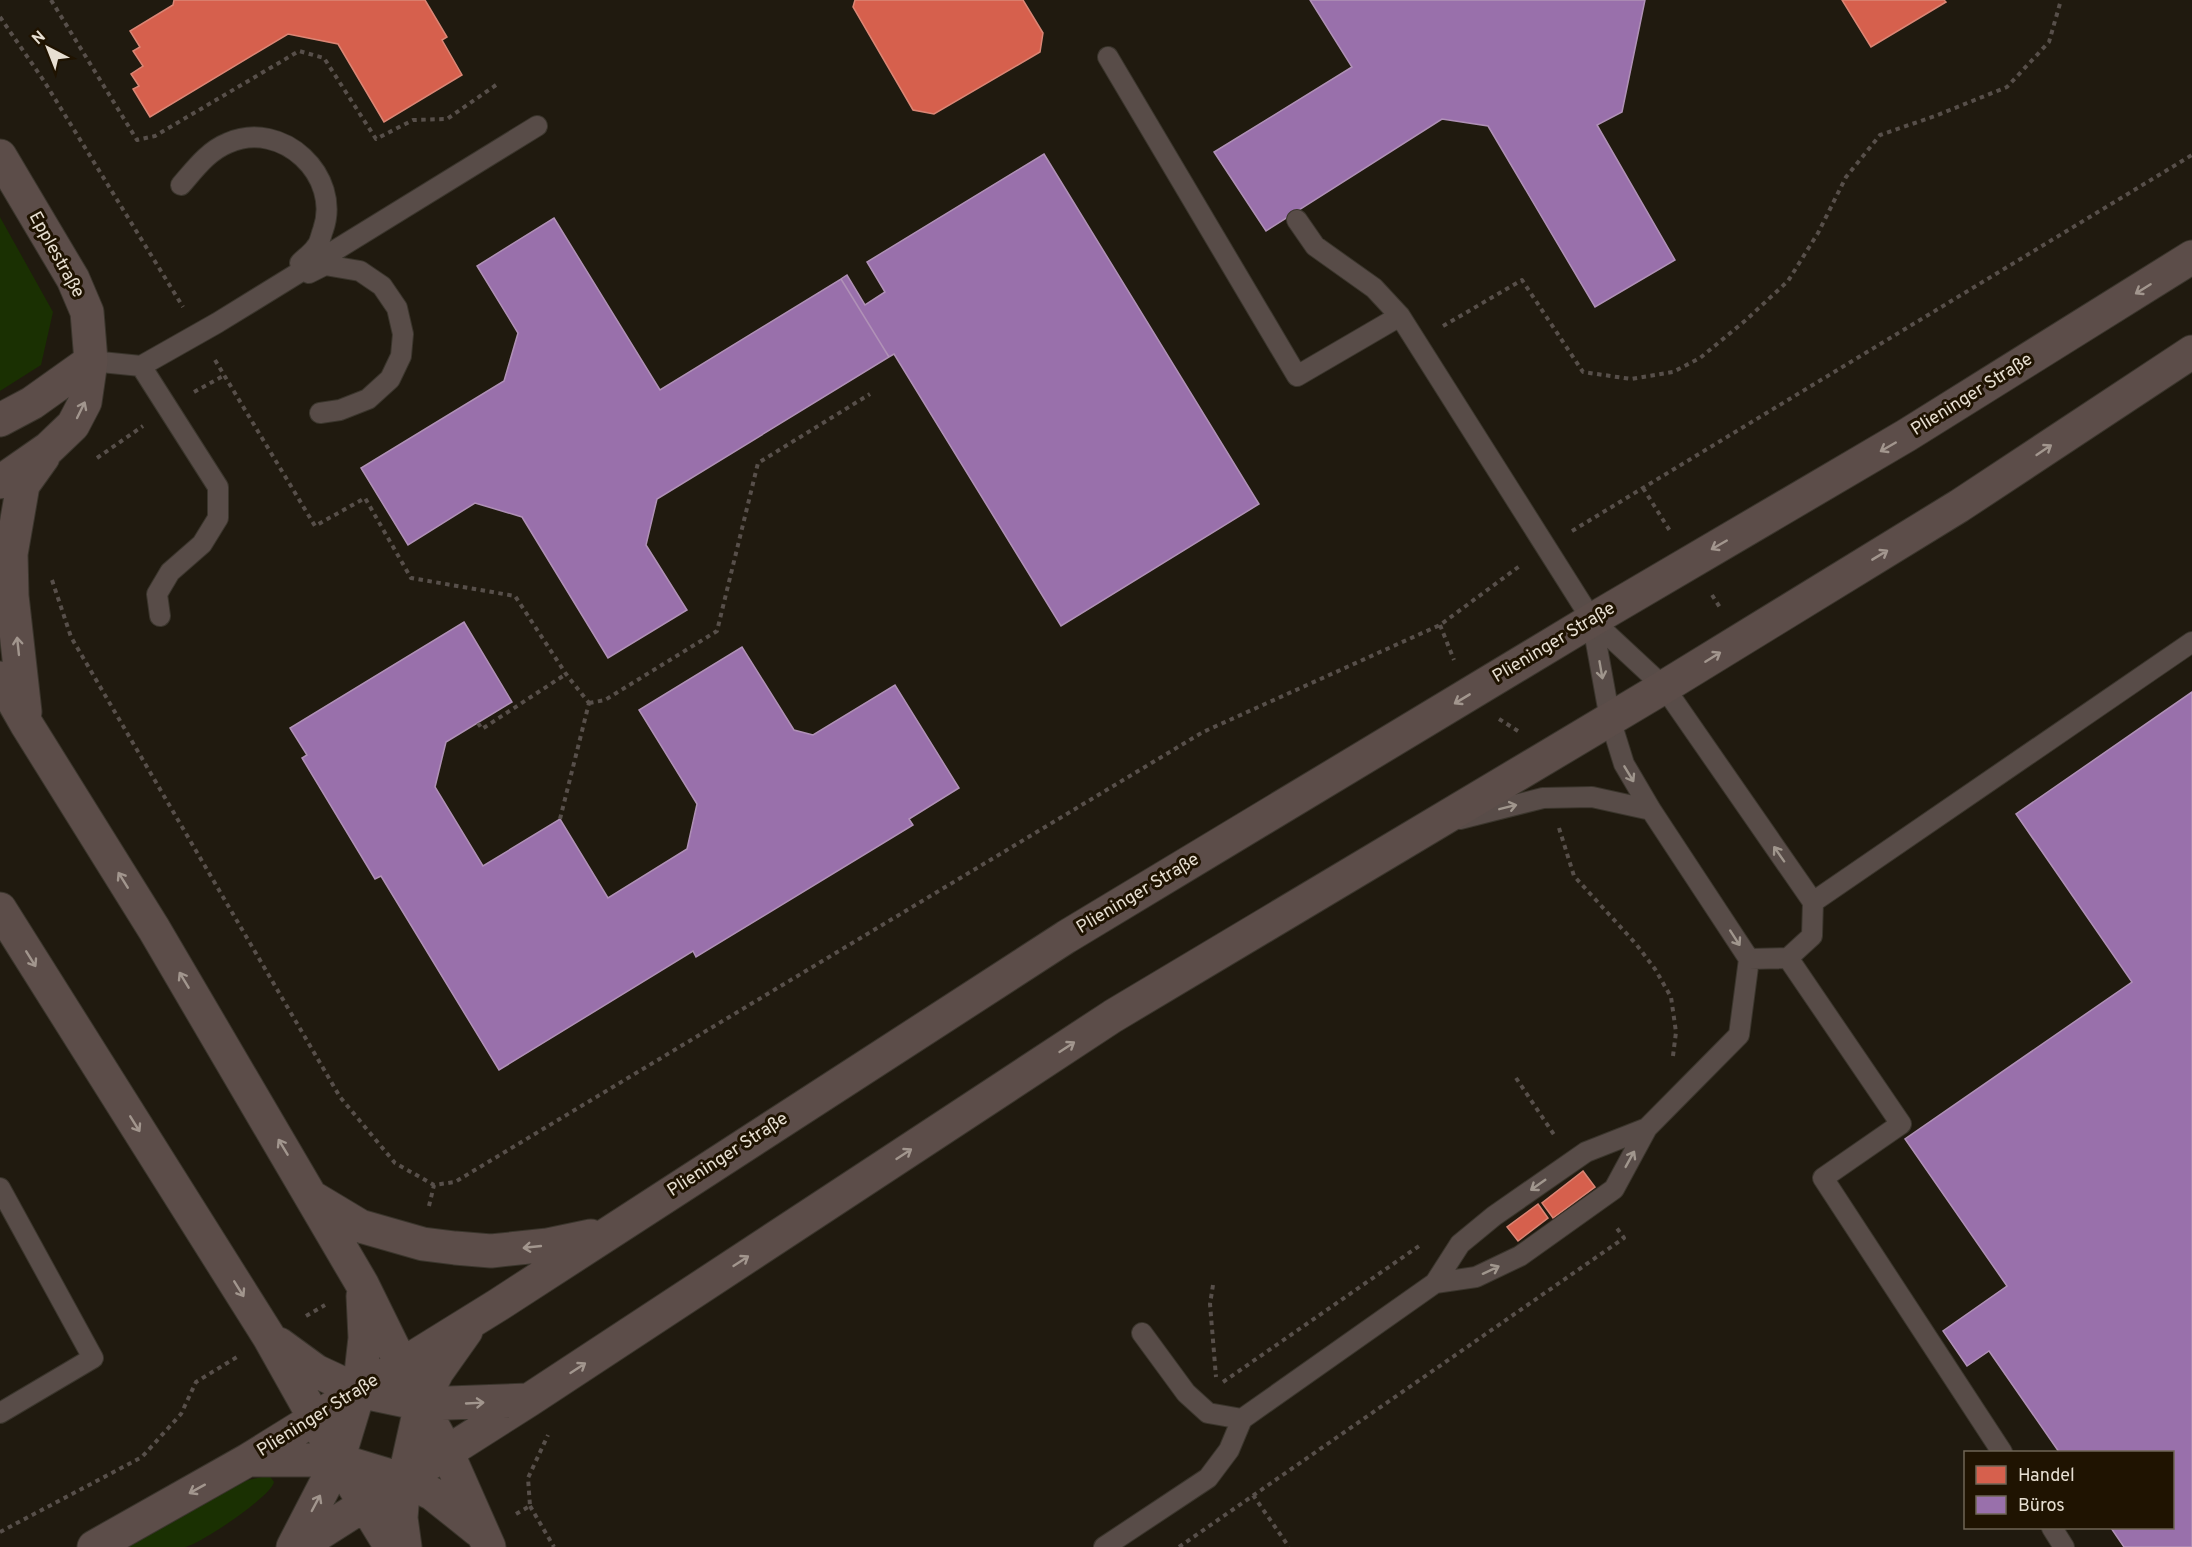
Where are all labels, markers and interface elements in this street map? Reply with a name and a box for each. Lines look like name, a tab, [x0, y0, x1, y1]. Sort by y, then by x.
north arrow	[18, 18, 78, 78]
text: N	[28, 27, 50, 50]
street label: Epplestraße	[23, 208, 89, 302]
one-way arrow	[2134, 282, 2151, 295]
street label: Plieninger Straße	[1907, 348, 2037, 442]
one-way arrow	[75, 401, 87, 419]
one-way arrow	[1880, 441, 1897, 453]
one-way arrow	[2035, 444, 2052, 456]
one-way arrow	[1711, 540, 1728, 552]
one-way arrow	[1871, 548, 1888, 560]
street label: Plieninger Straße	[1488, 597, 1620, 689]
one-way arrow	[12, 637, 23, 656]
one-way arrow	[1705, 650, 1722, 663]
one-way arrow	[1596, 659, 1607, 679]
one-way arrow	[1454, 693, 1471, 705]
one-way arrow	[1624, 765, 1636, 782]
one-way arrow	[1498, 801, 1517, 812]
one-way arrow	[1773, 847, 1785, 863]
street label: Plieninger Straße	[1072, 848, 1204, 940]
one-way arrow	[116, 871, 129, 888]
one-way arrow	[1729, 929, 1741, 946]
one-way arrow	[25, 950, 38, 967]
one-way arrow	[177, 972, 189, 989]
one-way arrow	[1058, 1040, 1075, 1052]
street label: Plieninger Straße	[663, 1107, 793, 1203]
one-way arrow	[129, 1115, 141, 1132]
one-way arrow	[277, 1139, 289, 1156]
one-way arrow	[895, 1147, 912, 1159]
one-way arrow	[1625, 1150, 1636, 1168]
one-way arrow	[1530, 1179, 1546, 1191]
one-way arrow	[523, 1242, 542, 1253]
one-way arrow	[732, 1255, 749, 1267]
one-way arrow	[1482, 1263, 1500, 1275]
one-way arrow	[233, 1280, 245, 1297]
one-way arrow	[569, 1362, 586, 1374]
street label: Plieninger Straße	[253, 1369, 383, 1463]
one-way arrow	[465, 1397, 485, 1408]
legend	[1964, 1451, 2174, 1529]
text: Handel	[2018, 1465, 2075, 1488]
one-way arrow	[189, 1483, 206, 1495]
one-way arrow	[311, 1495, 322, 1513]
text: Büros	[2018, 1495, 2065, 1518]

